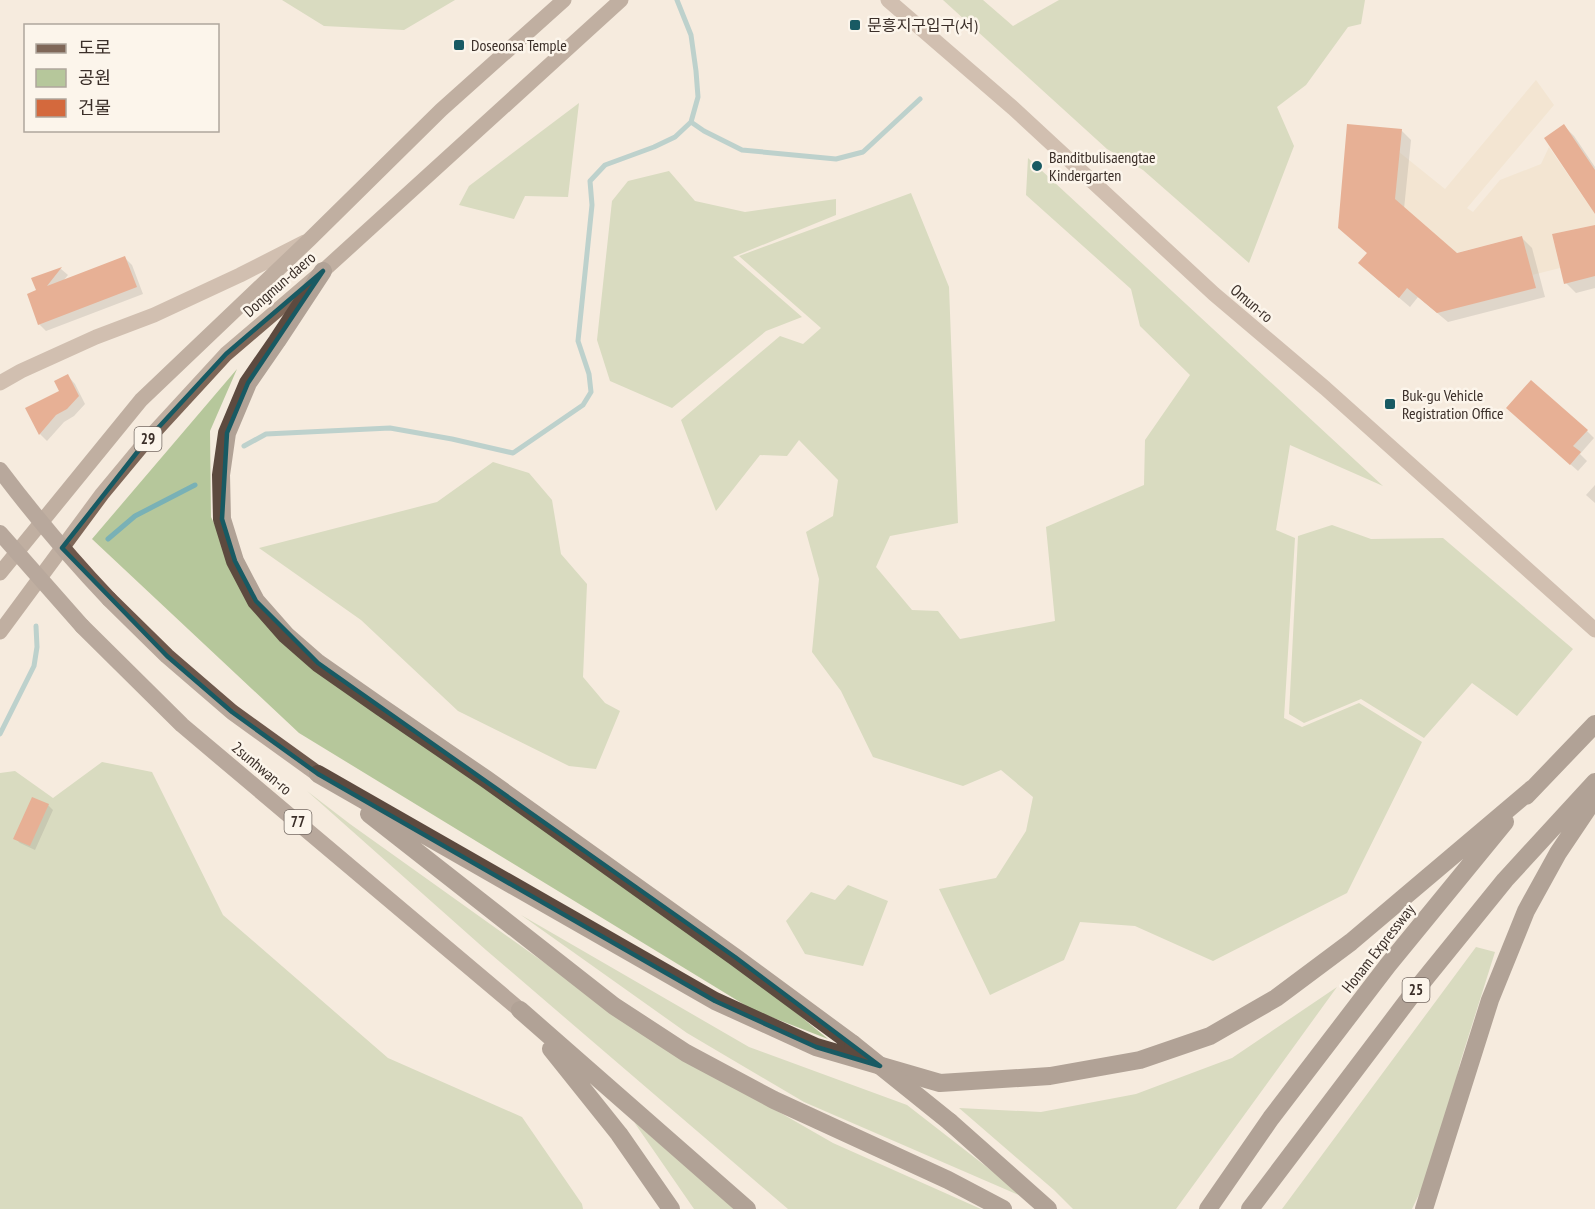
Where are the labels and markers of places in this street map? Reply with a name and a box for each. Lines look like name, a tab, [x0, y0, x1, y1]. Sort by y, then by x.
place label: 문흥지구입구(서)	[867, 15, 978, 35]
marker: 문흥지구입구(서)	[848, 18, 862, 32]
place label: Doseonsa Temple	[471, 35, 567, 55]
marker: Doseonsa Temple	[452, 38, 466, 52]
place label: Banditbulisaengtae Kindergarten	[1049, 147, 1156, 185]
marker: Banditbulisaengtae Kindergarten	[1030, 159, 1044, 173]
place label: Buk-gu Vehicle Registration Office	[1402, 385, 1504, 423]
marker: Buk-gu Vehicle Registration Office	[1383, 397, 1397, 411]

